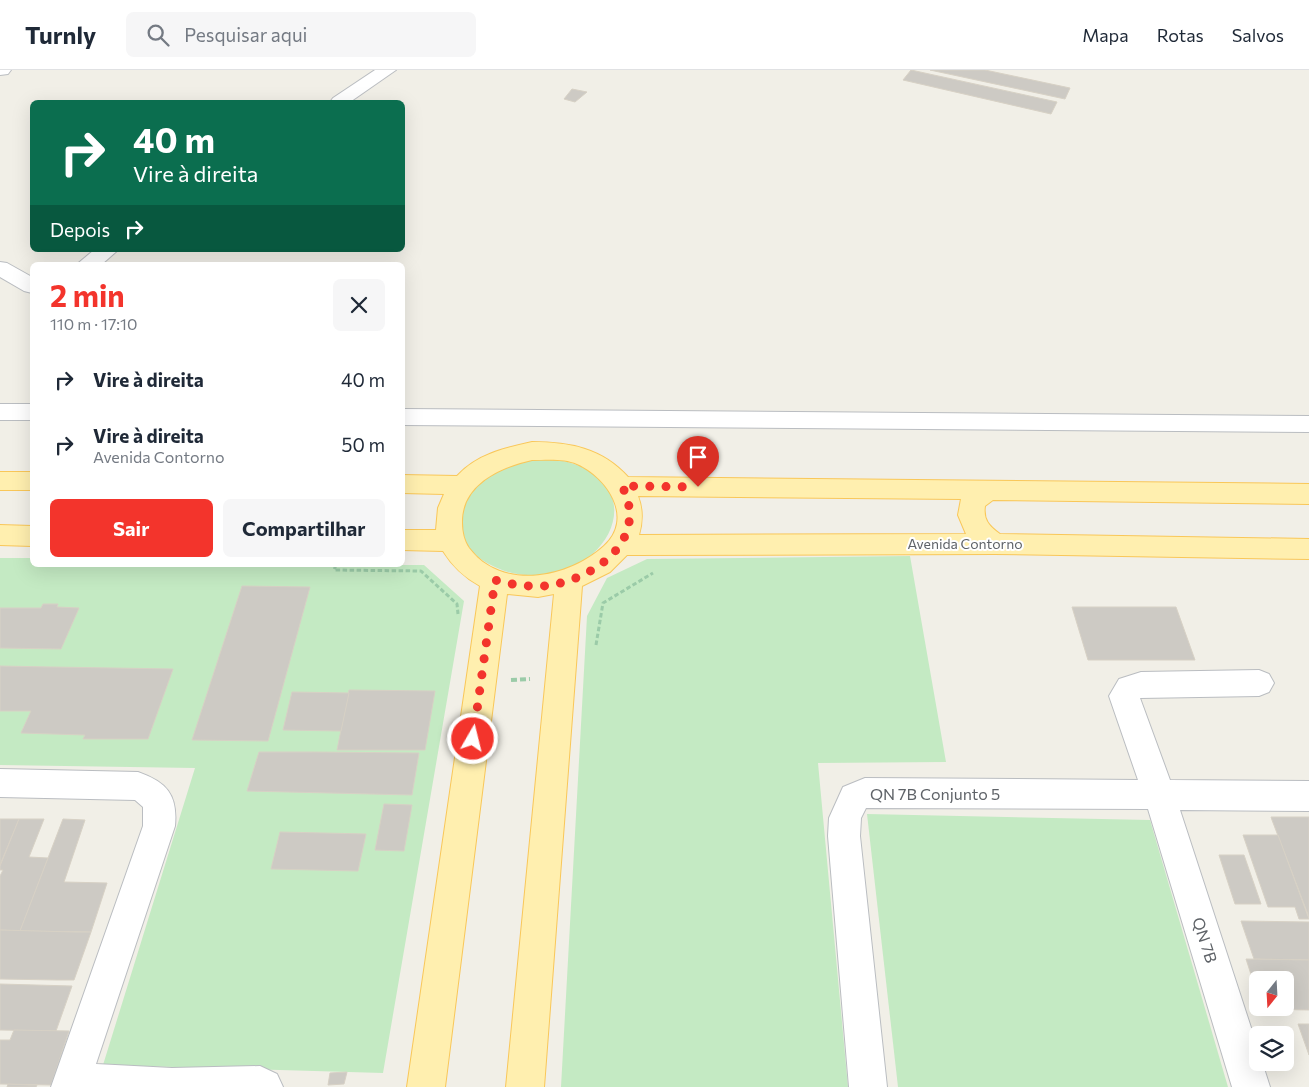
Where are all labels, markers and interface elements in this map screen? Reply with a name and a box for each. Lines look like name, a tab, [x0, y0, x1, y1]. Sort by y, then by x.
search box	[126, 12, 476, 57]
text: Turnly	[25, 20, 96, 49]
icon: search	[144, 21, 172, 49]
text: Pesquisar aqui	[184, 23, 307, 46]
text: Mapa	[1082, 24, 1129, 46]
text: Rotas	[1157, 24, 1204, 46]
text: Salvos	[1232, 24, 1284, 46]
text: 40 m	[133, 117, 215, 160]
icon: right	[50, 120, 115, 185]
text: Vire à direita	[133, 160, 258, 187]
icon: right	[120, 215, 148, 243]
text: Depois	[50, 218, 110, 241]
text: 2 min	[50, 276, 125, 313]
button: close	[333, 279, 385, 331]
text: 110 m · 17:10	[50, 314, 137, 333]
icon: right	[50, 366, 78, 394]
text: Vire à direita	[93, 368, 204, 391]
text: 40 m	[341, 368, 385, 391]
text: Vire à direita	[93, 424, 204, 447]
icon: right	[50, 431, 78, 459]
text: 50 m	[341, 433, 385, 456]
pin	[677, 436, 719, 487]
icon: arrive	[684, 443, 712, 471]
text: Avenida Contorno	[93, 447, 225, 466]
button: Sair	[50, 499, 213, 557]
button: Compartilhar	[223, 499, 385, 557]
street label: Avenida Contorno	[907, 535, 1023, 552]
position arrow	[446, 712, 498, 764]
street label: QN 7B Conjunto 5	[870, 784, 1000, 803]
street label: QN 7B	[1189, 915, 1222, 965]
north arrow	[1249, 971, 1294, 1016]
map controls	[1249, 971, 1294, 1071]
button: layers	[1249, 1026, 1294, 1071]

